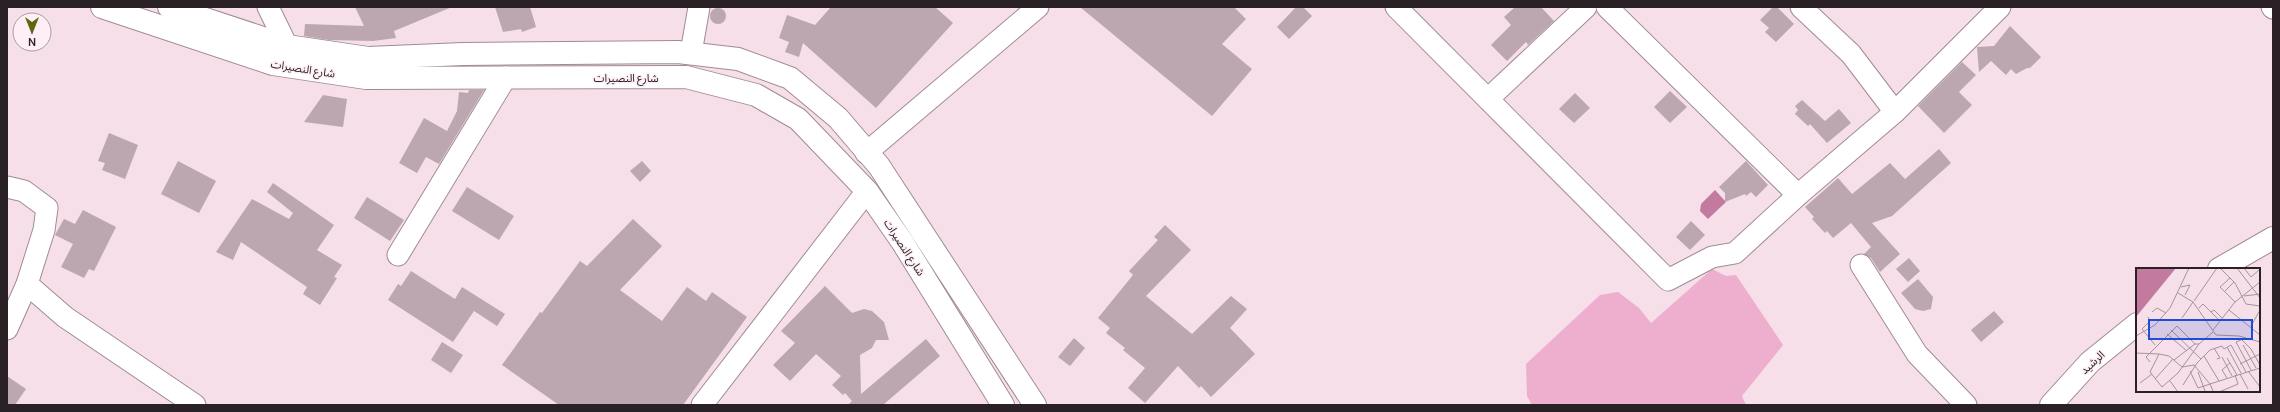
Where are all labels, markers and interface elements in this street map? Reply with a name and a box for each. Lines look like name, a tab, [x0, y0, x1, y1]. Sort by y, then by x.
north arrow	[12, 12, 52, 52]
text: N	[28, 35, 36, 50]
street label: شارع النصيرات	[270, 56, 337, 82]
street label: شارع النصيرات	[593, 70, 659, 86]
street label: شارع النصيرات	[880, 216, 929, 279]
inset map	[2136, 268, 2260, 392]
street label: الرشيد	[2077, 347, 2107, 377]

